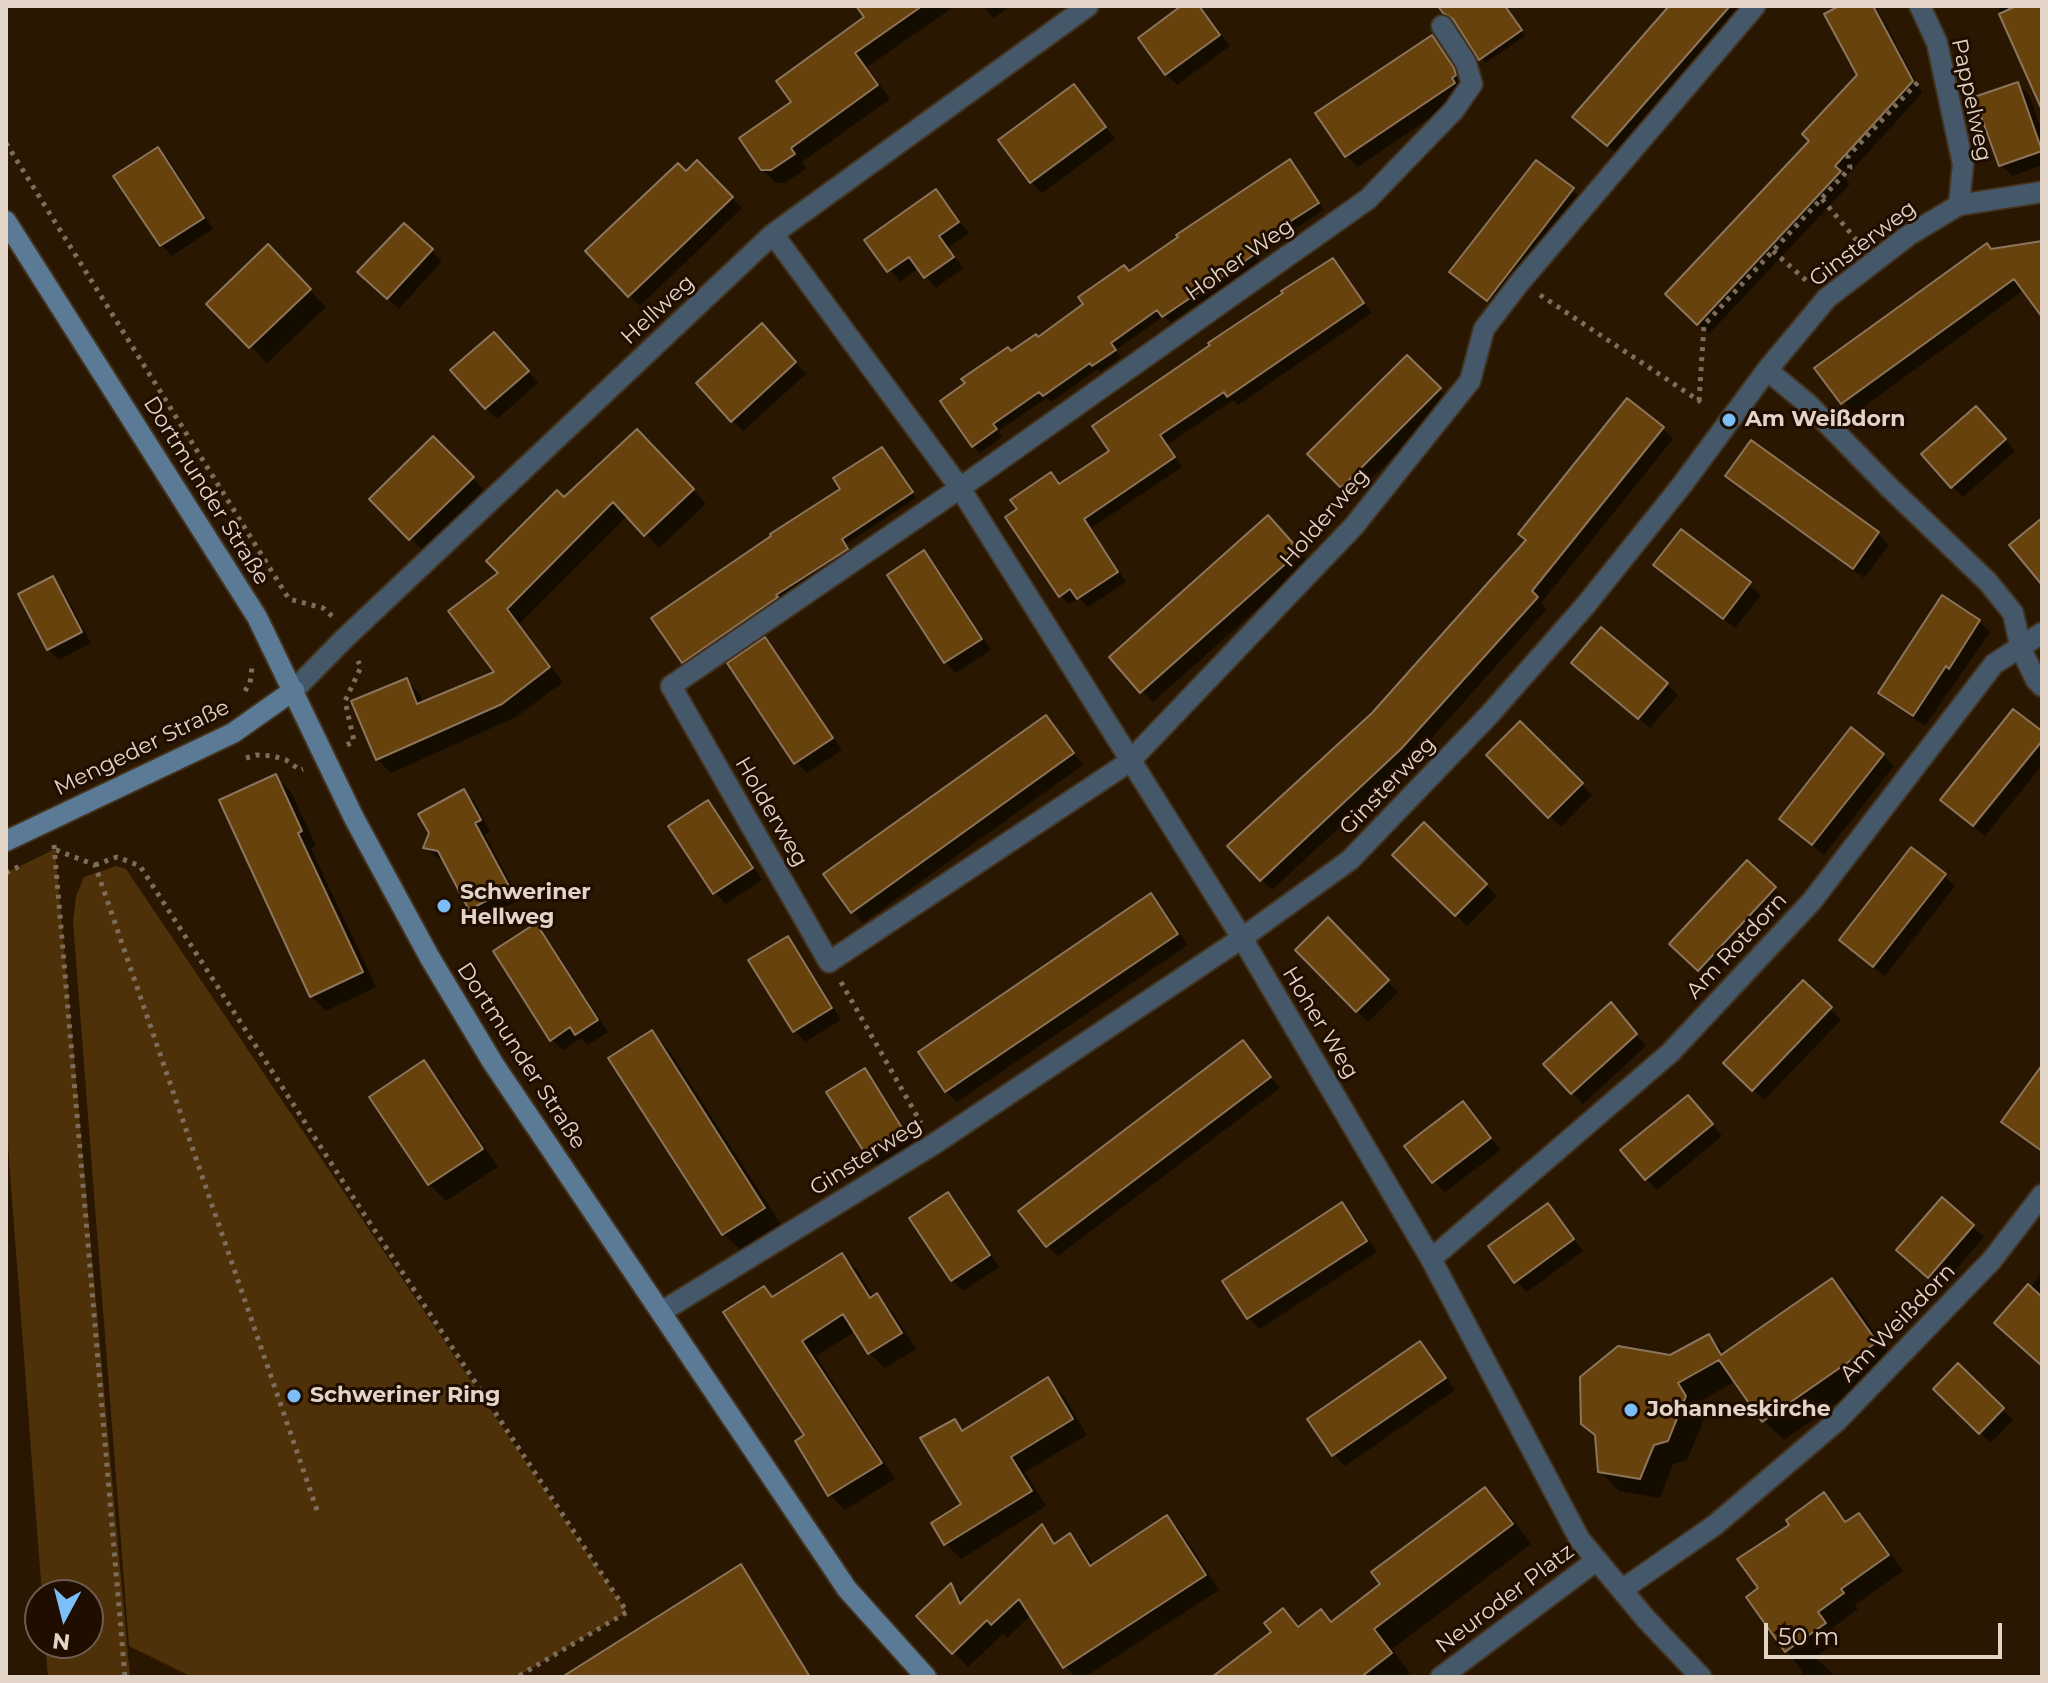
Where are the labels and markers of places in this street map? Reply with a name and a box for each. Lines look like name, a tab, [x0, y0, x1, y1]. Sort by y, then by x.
place label: Am Weißdorn	[1745, 407, 1906, 433]
marker: Am Weißdorn	[1720, 411, 1738, 429]
place label: Schweriner Hellweg	[460, 880, 591, 932]
marker: Schweriner Hellweg	[435, 897, 453, 915]
place label: Schweriner Ring	[310, 1383, 500, 1409]
marker: Schweriner Ring	[285, 1387, 303, 1405]
place label: Johanneskirche	[1647, 1397, 1831, 1423]
marker: Johanneskirche	[1622, 1401, 1640, 1419]

